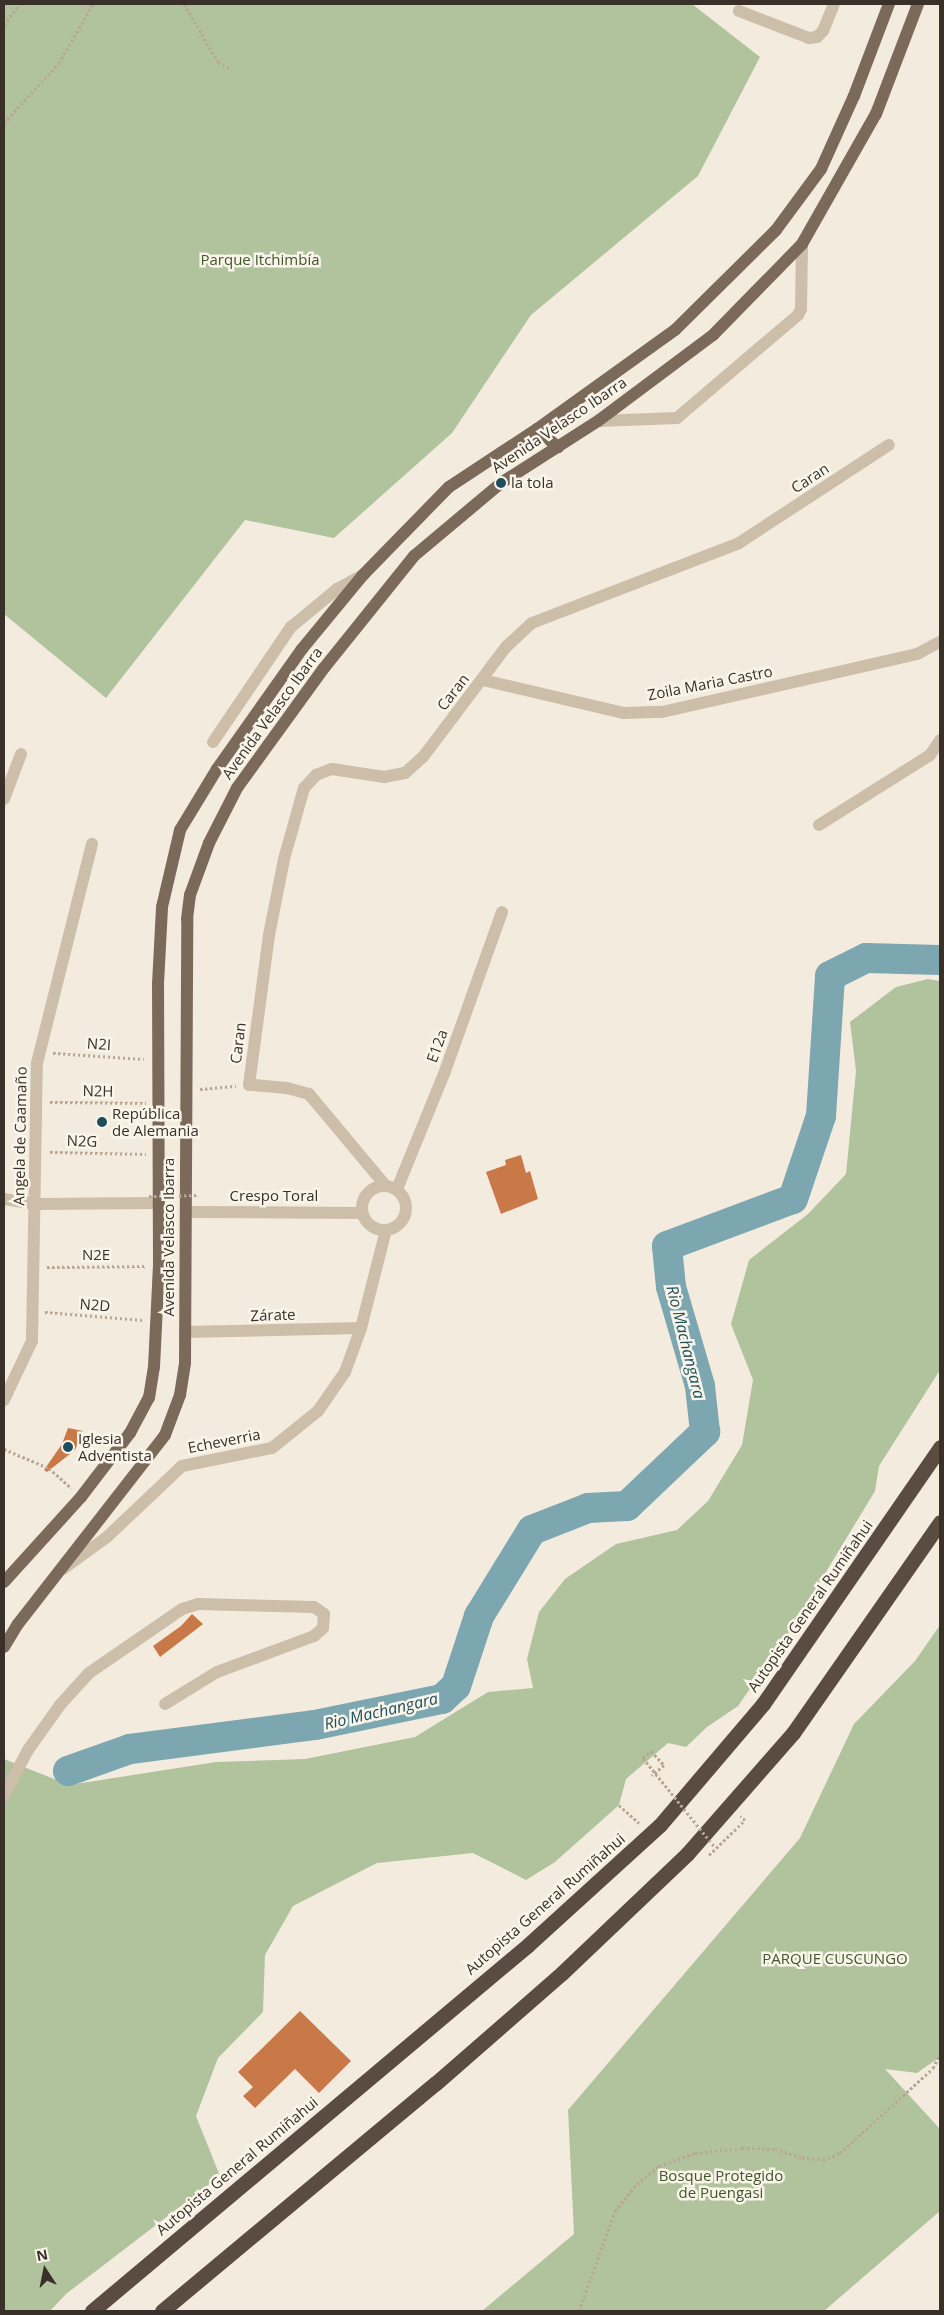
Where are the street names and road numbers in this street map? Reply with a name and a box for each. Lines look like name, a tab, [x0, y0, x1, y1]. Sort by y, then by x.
street label: Avenida Velasco Ibarra	[488, 373, 630, 477]
street label: Caran	[788, 459, 832, 497]
street label: Avenida Velasco Ibarra	[218, 643, 326, 783]
street label: Zoila Maria Castro	[646, 662, 774, 704]
street label: Caran	[433, 670, 473, 714]
street label: Caran	[227, 1021, 249, 1065]
street label: E12a	[423, 1027, 451, 1065]
street label: N2I	[86, 1034, 112, 1054]
street label: Angela de Caamaño	[10, 1066, 30, 1206]
street label: N2H	[82, 1082, 114, 1100]
street label: N2G	[66, 1131, 98, 1151]
street label: Avenida Velasco Ibarra	[160, 1158, 178, 1316]
street label: Crespo Toral	[230, 1187, 318, 1205]
street label: N2E	[82, 1246, 110, 1264]
street label: N2D	[79, 1295, 111, 1315]
street label: Zárate	[250, 1305, 296, 1325]
street label: Echeverria	[186, 1425, 262, 1457]
street label: Autopista General Rumiñahui	[744, 1517, 876, 1695]
street label: Autopista General Rumiñahui	[461, 1830, 629, 1978]
street label: Autopista General Rumiñahui	[152, 2093, 322, 2239]

